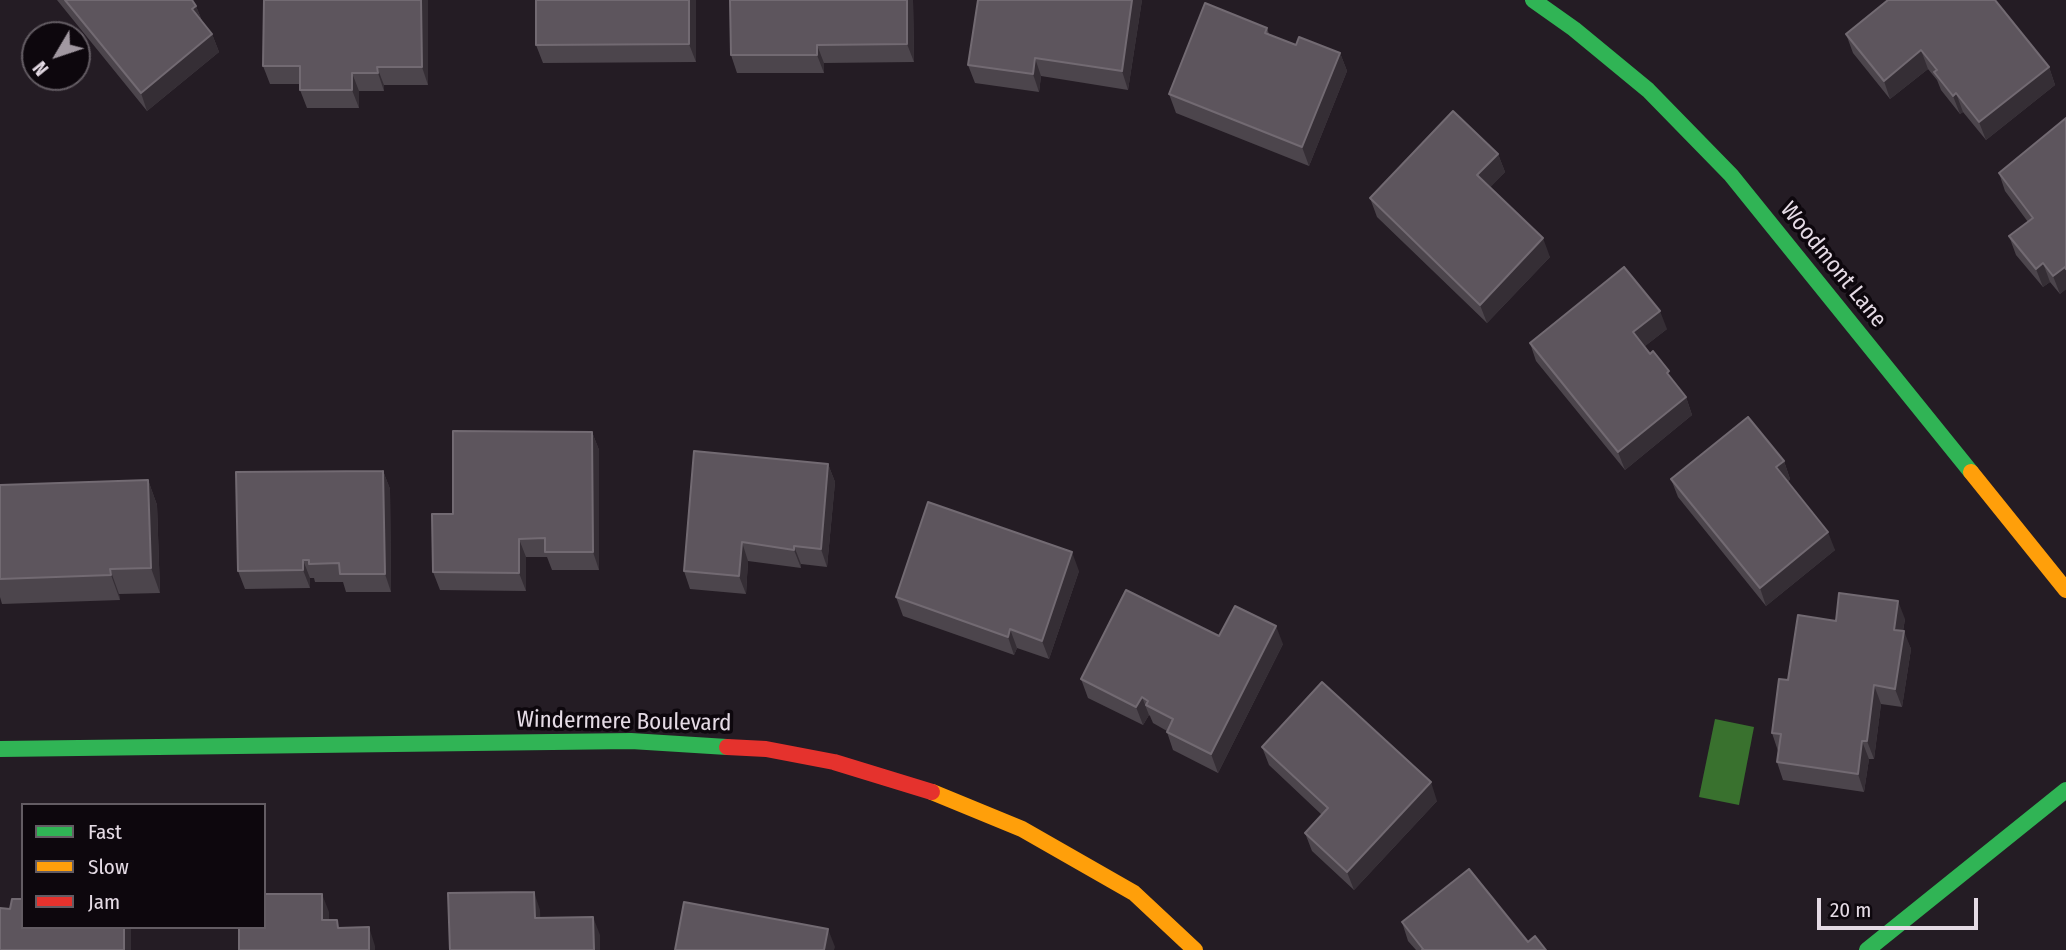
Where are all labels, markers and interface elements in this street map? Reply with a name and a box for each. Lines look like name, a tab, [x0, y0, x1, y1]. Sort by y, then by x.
north arrow	[21, 21, 91, 91]
text: N	[28, 57, 53, 80]
street label: Woodmont Lane	[1774, 197, 1892, 333]
street label: Windermere Boulevard	[516, 706, 732, 738]
legend	[21, 803, 266, 929]
text: Fast	[88, 819, 122, 845]
text: Slow	[88, 854, 129, 880]
scale bar	[1821, 884, 1982, 928]
text: Jam	[88, 889, 120, 915]
text: 20 m	[1830, 897, 1871, 923]

